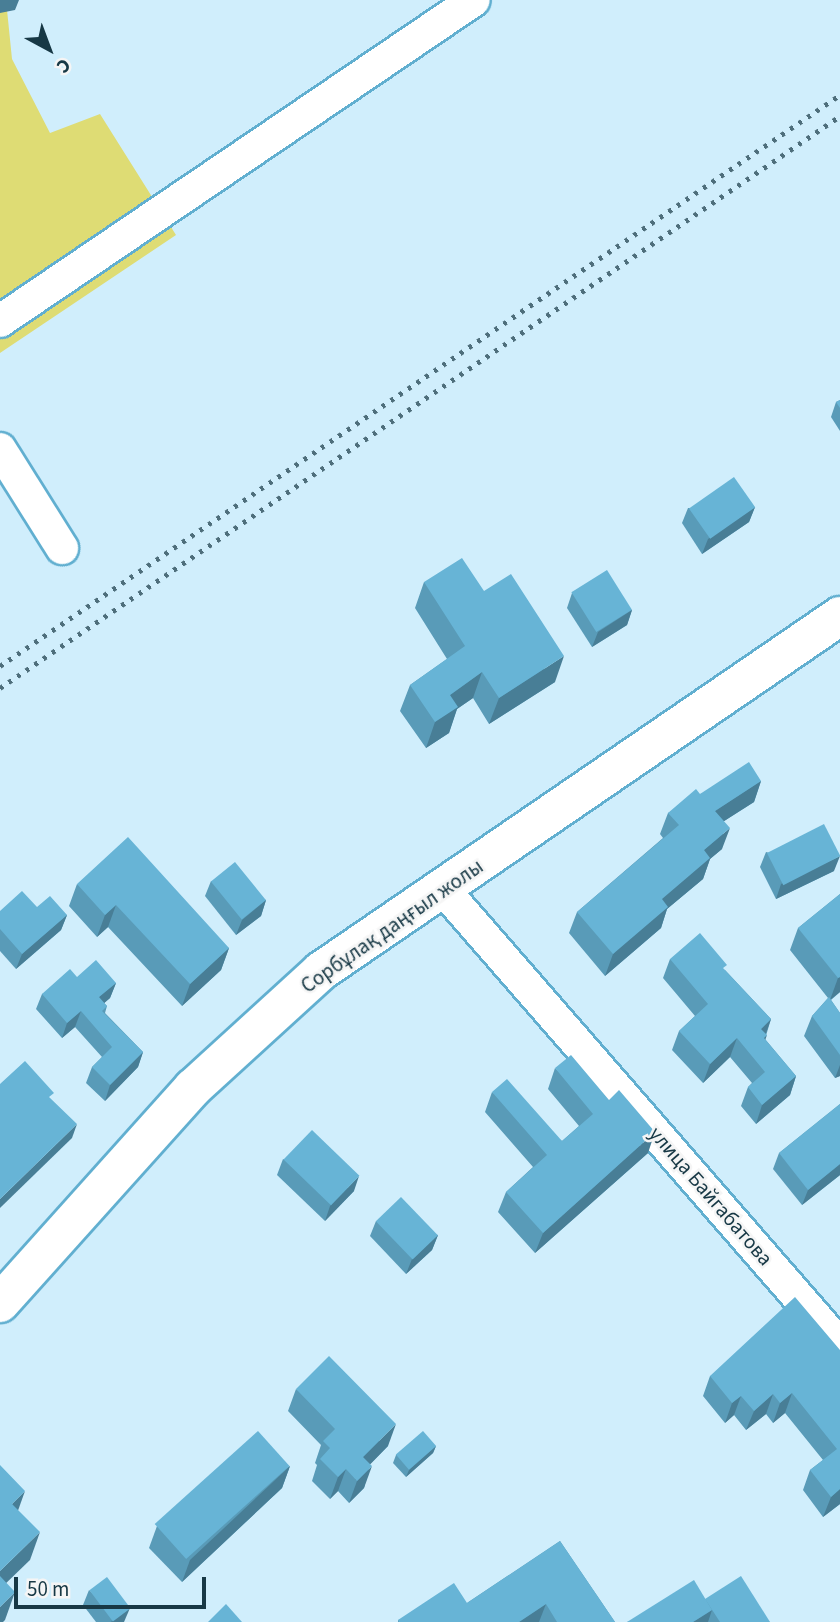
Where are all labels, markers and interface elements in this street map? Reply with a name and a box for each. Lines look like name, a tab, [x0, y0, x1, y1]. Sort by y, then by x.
north arrow	[14, 14, 84, 84]
text: С	[50, 51, 76, 79]
street label: Сорбұлақ даңғыл жолы	[296, 854, 488, 998]
street label: улица Байгабатова	[644, 1121, 778, 1271]
scale bar	[18, 1562, 210, 1606]
text: 50 m	[27, 1574, 69, 1604]

